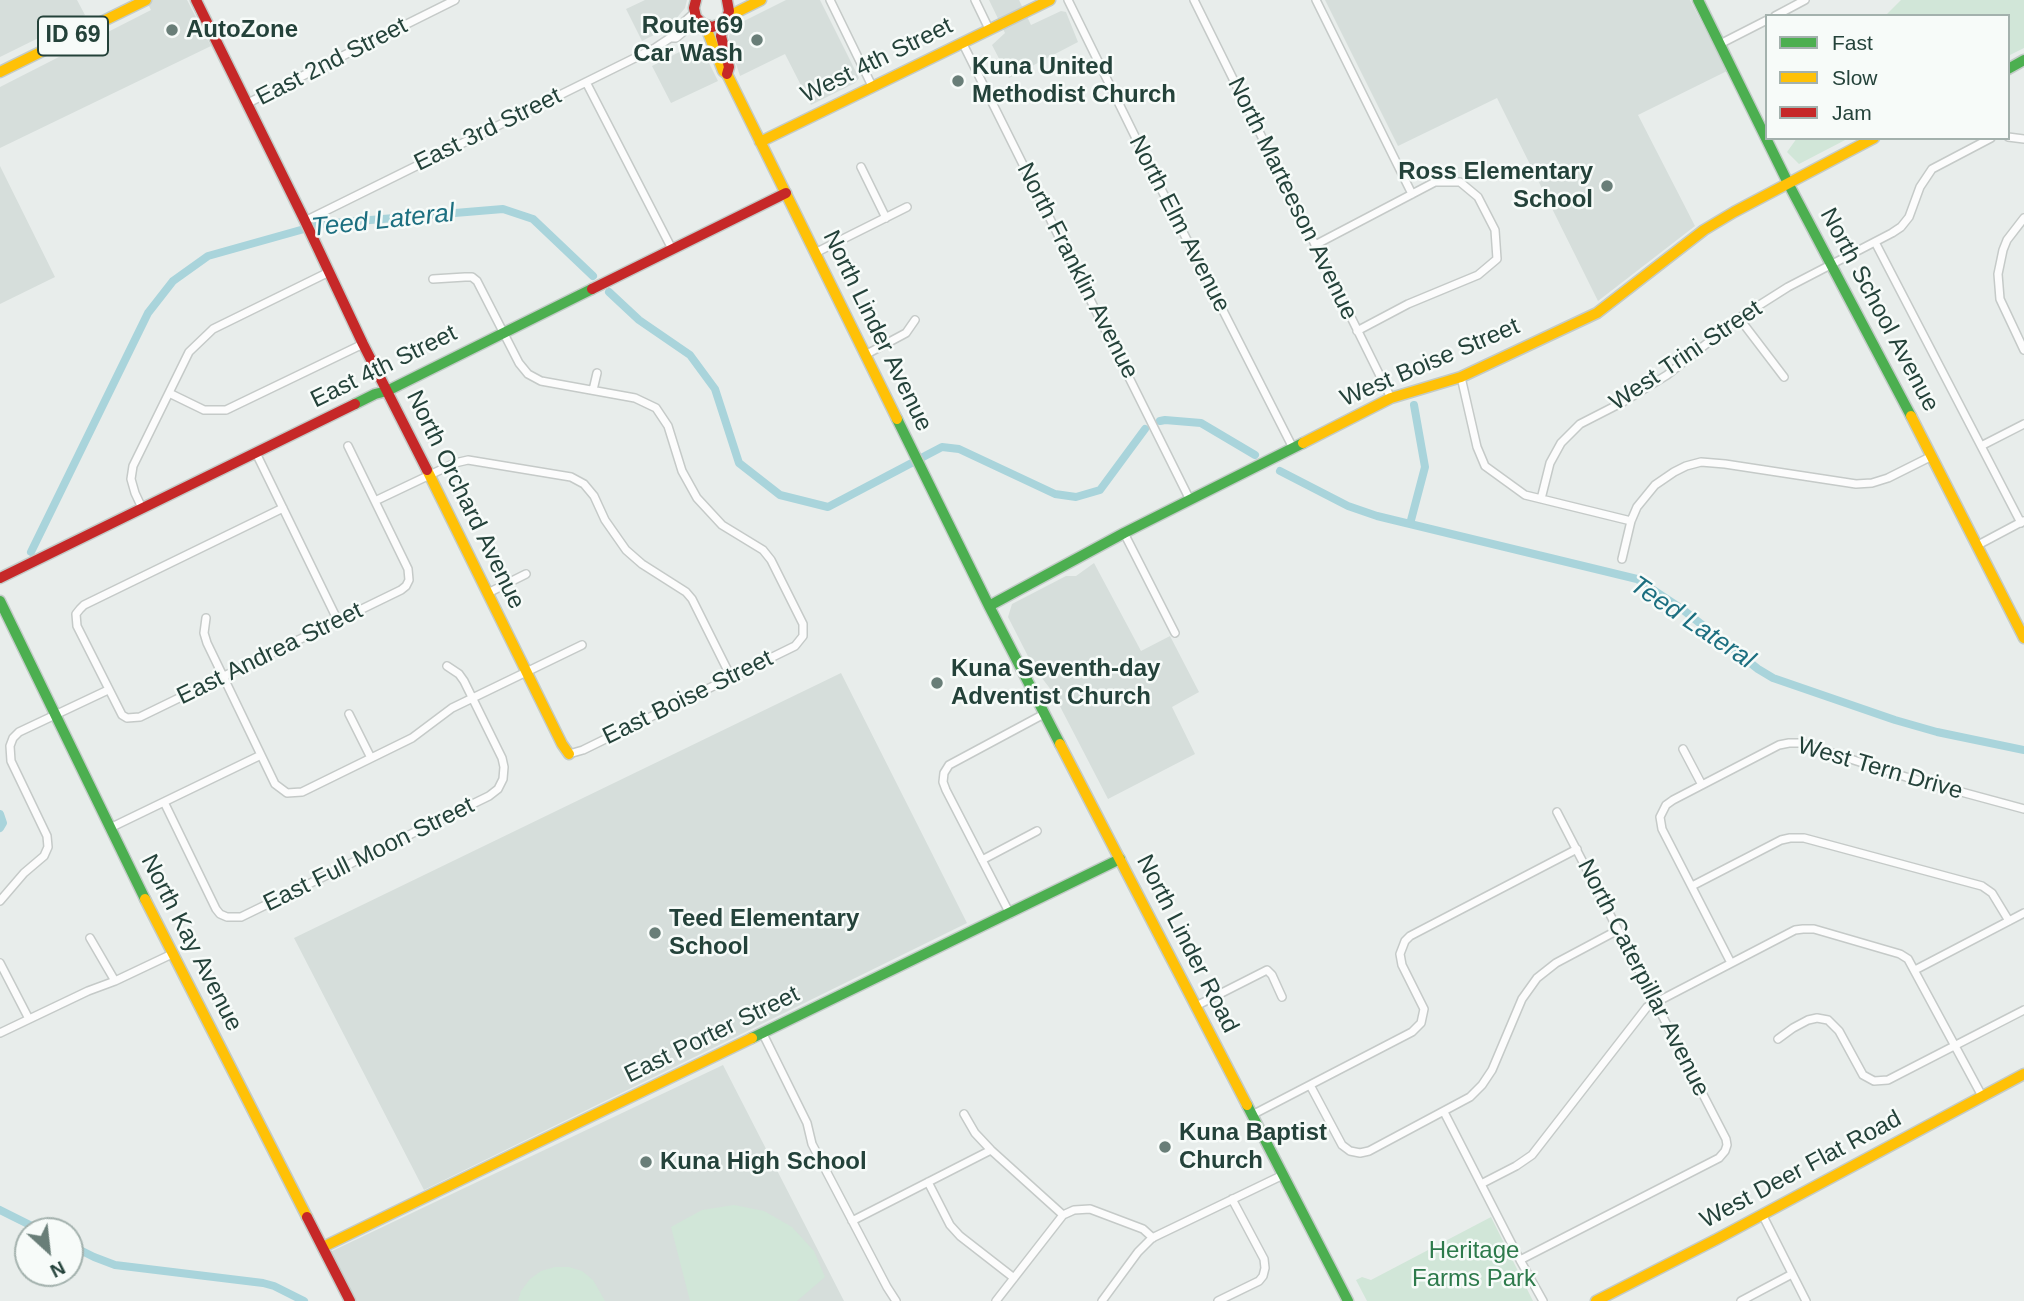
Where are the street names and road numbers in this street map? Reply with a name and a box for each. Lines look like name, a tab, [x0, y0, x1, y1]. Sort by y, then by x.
street label: East 2nd Street	[252, 12, 412, 112]
street label: West 4th Street	[797, 12, 957, 110]
road number: ID 69	[38, 17, 108, 56]
street label: North Marteeson Avenue	[1221, 73, 1363, 325]
street label: East 3rd Street	[410, 82, 566, 178]
street label: North Elm Avenue	[1122, 131, 1236, 317]
street label: North Franklin Avenue	[1010, 158, 1144, 384]
street label: North School Avenue	[1813, 203, 1945, 417]
street label: North Linder Avenue	[816, 226, 938, 436]
street label: West Trini Street	[1604, 294, 1768, 418]
street label: West Boise Street	[1336, 312, 1524, 414]
street label: East 4th Street	[306, 319, 462, 415]
street label: North Orchard Avenue	[400, 386, 530, 614]
street label: East Andrea Street	[173, 597, 367, 711]
street label: East Boise Street	[598, 644, 778, 752]
street label: West Tern Drive	[1794, 732, 1966, 806]
street label: East Full Moon Street	[259, 791, 479, 919]
street label: North Kay Avenue	[134, 850, 248, 1036]
street label: North Linder Road	[1130, 850, 1244, 1038]
street label: North Caterpillar Avenue	[1571, 855, 1715, 1101]
street label: East Porter Street	[620, 980, 804, 1090]
street label: West Deer Flat Road	[1696, 1105, 1906, 1235]

